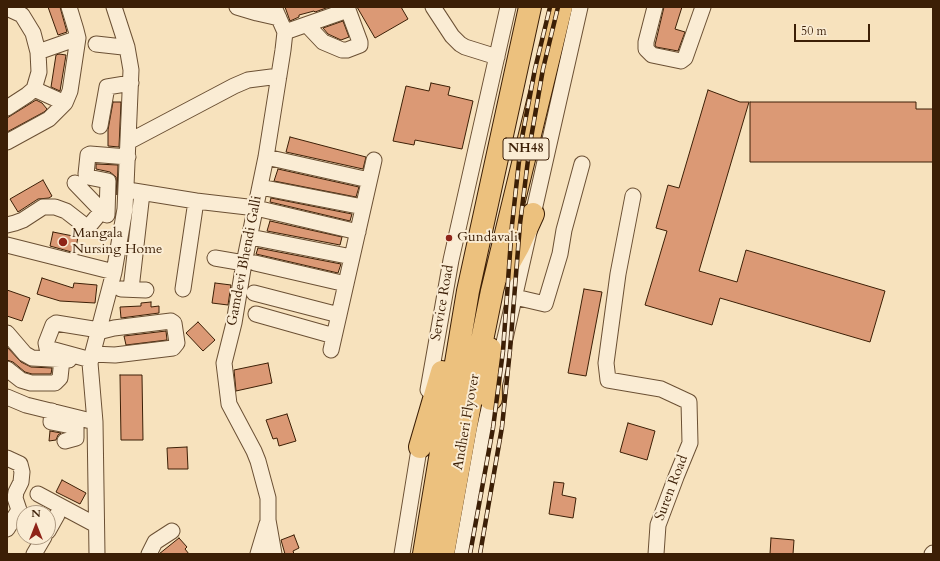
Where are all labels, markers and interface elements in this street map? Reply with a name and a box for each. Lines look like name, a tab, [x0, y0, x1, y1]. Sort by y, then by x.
scale bar	[796, 16, 872, 42]
text: 50 m	[801, 23, 827, 39]
road number: NH48	[503, 138, 549, 160]
street label: Gamdevi Bhendi Galli	[224, 194, 266, 328]
place label: Mangala Nursing Home	[72, 226, 162, 258]
place label: Gundavali	[457, 230, 518, 246]
marker: Gundavali	[444, 233, 454, 243]
marker: Mangala Nursing Home	[57, 236, 69, 248]
street label: Service Road	[428, 264, 458, 342]
street label: Andheri Flyover	[450, 373, 484, 471]
street label: Suren Road	[652, 453, 692, 523]
north arrow	[16, 505, 56, 545]
text: N	[31, 506, 41, 521]

